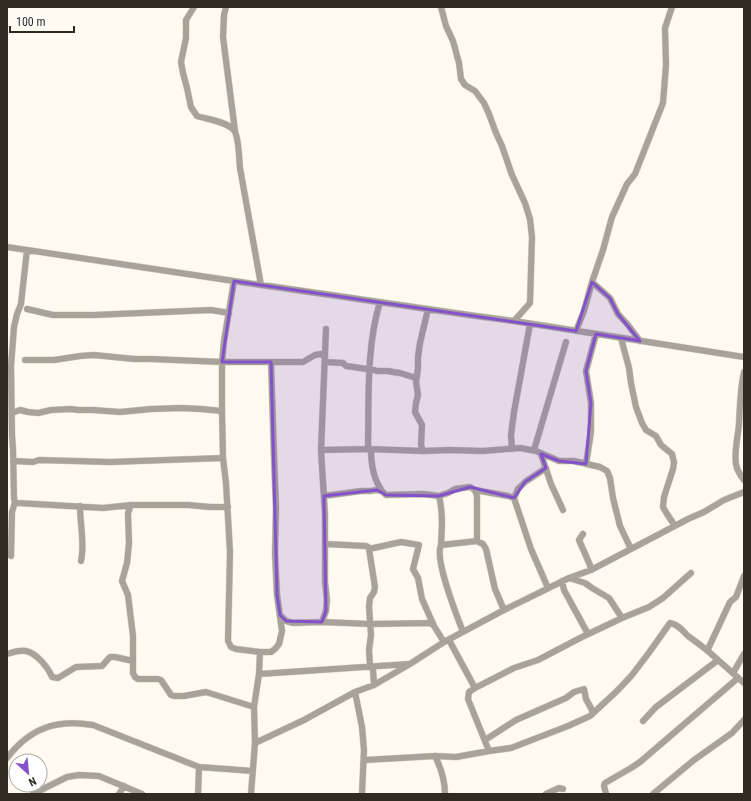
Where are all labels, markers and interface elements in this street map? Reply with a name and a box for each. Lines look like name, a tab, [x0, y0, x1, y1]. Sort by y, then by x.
scale bar	[10, 8, 74, 34]
text: 100 m	[16, 15, 46, 29]
north arrow	[8, 753, 48, 793]
text: N	[26, 774, 38, 789]

